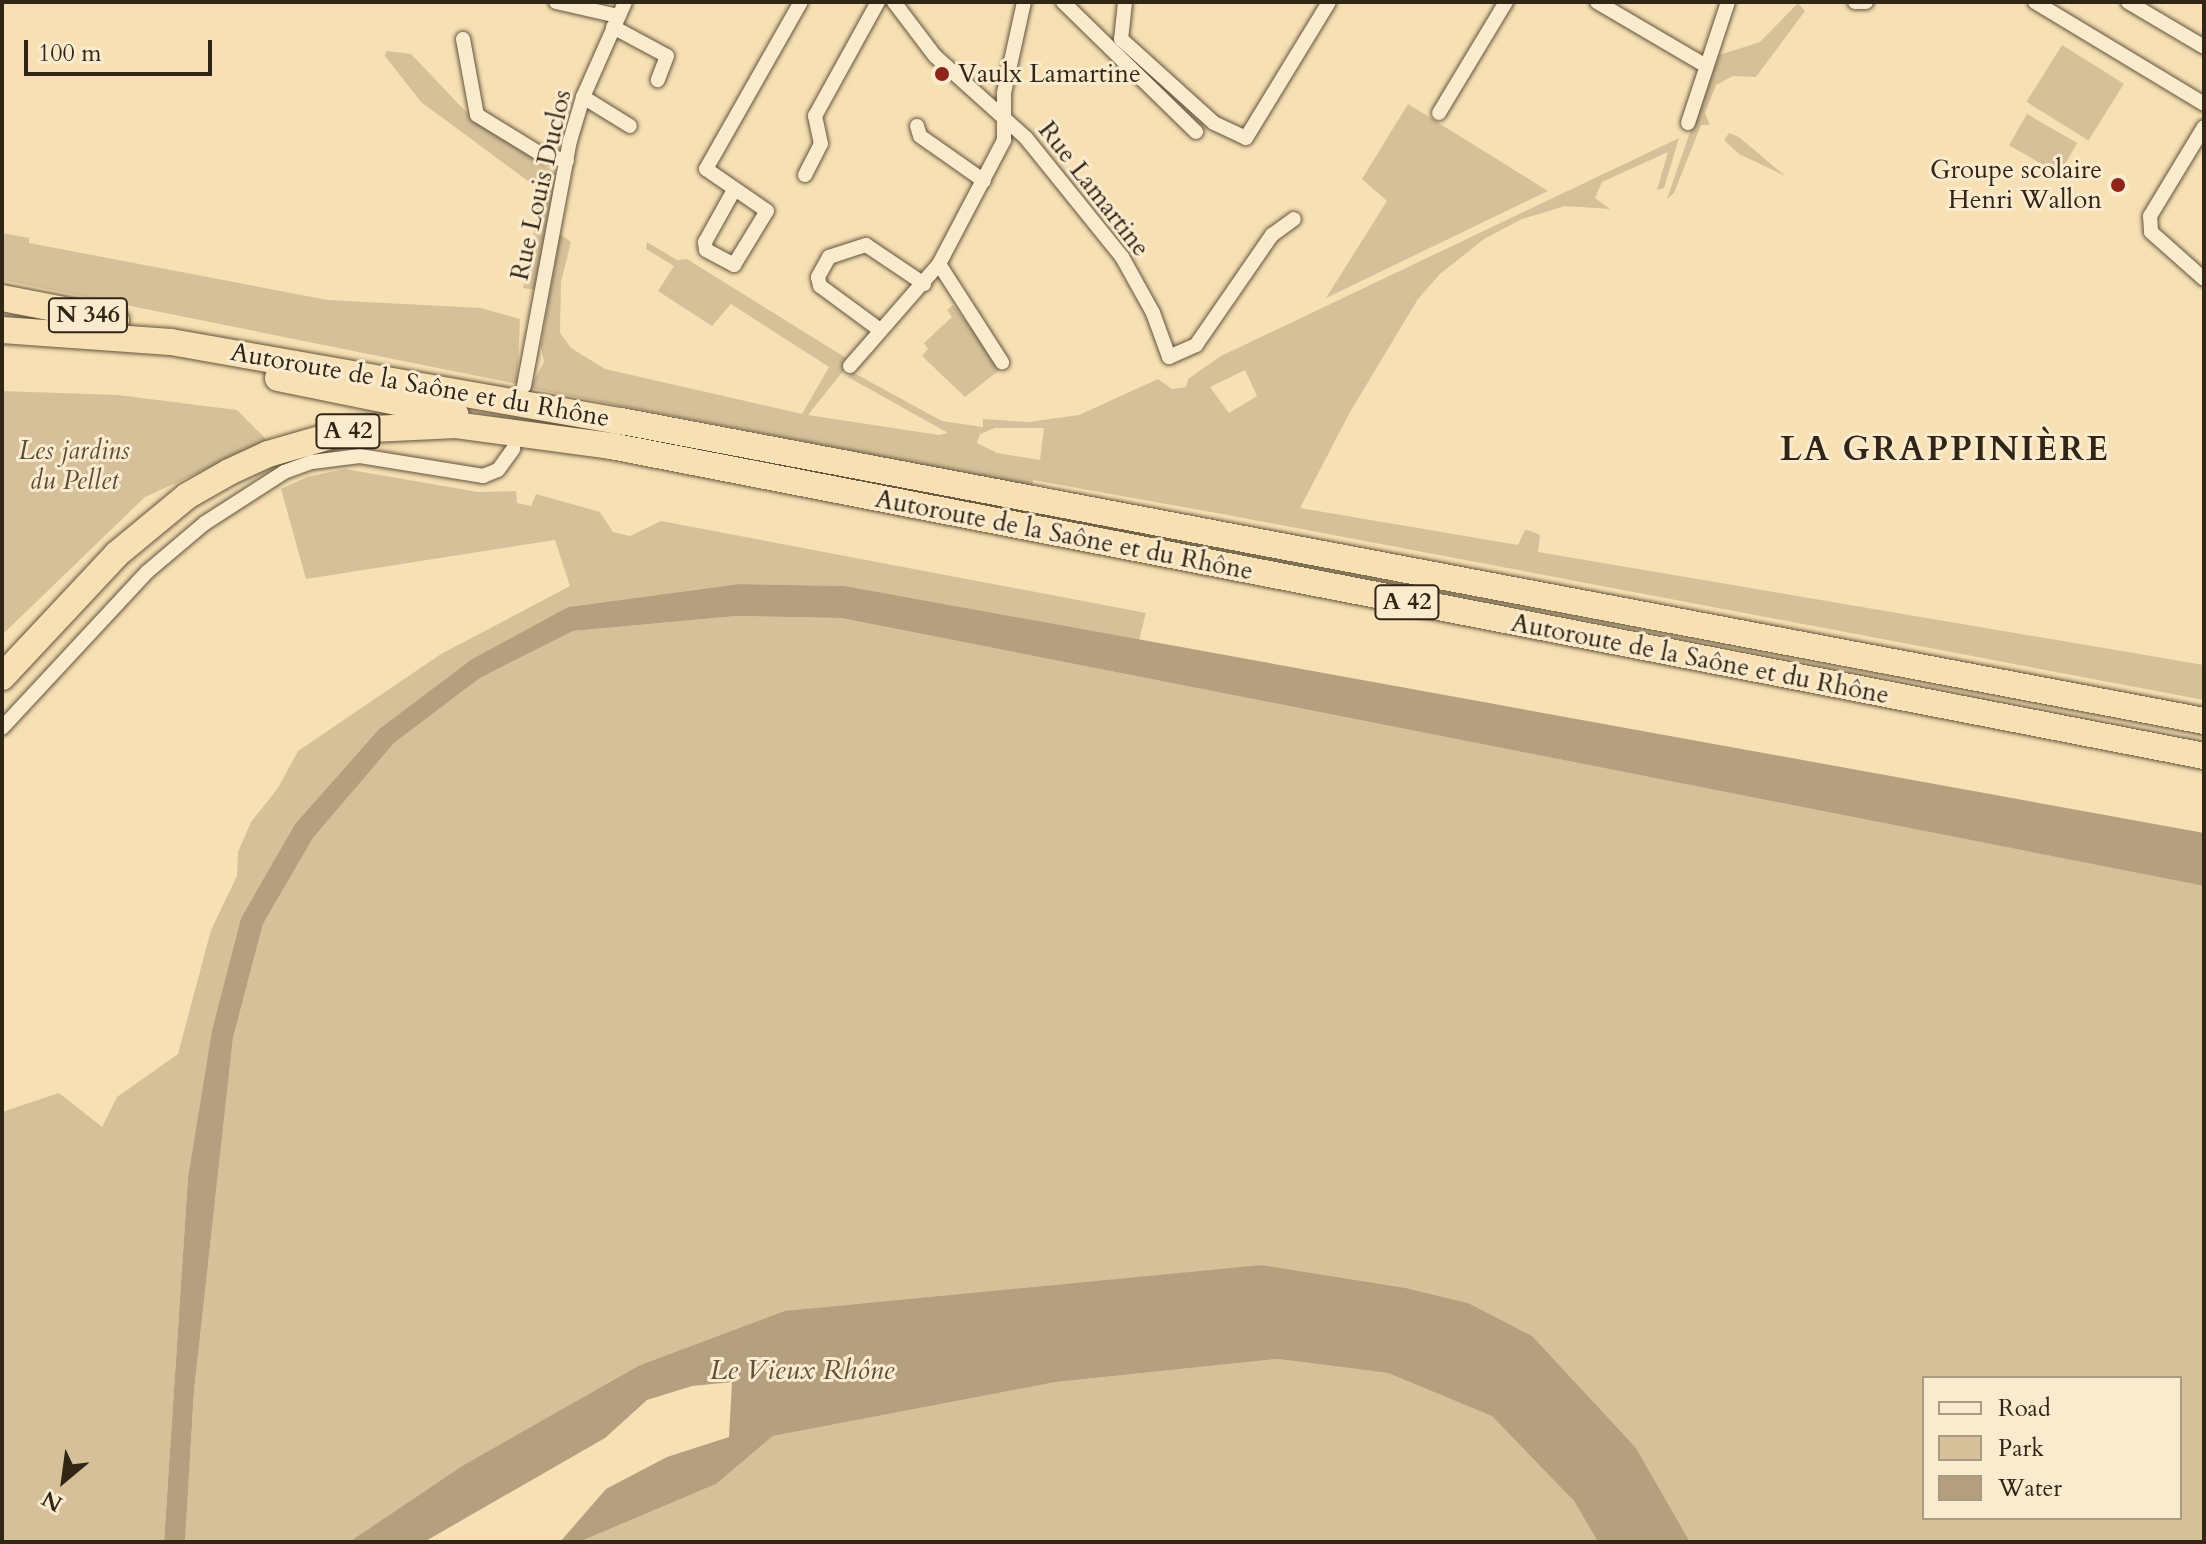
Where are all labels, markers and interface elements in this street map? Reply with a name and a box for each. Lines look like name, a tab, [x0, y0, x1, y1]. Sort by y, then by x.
scale bar	[28, 24, 216, 74]
text: 100 m	[38, 37, 102, 70]
place label: Vaulx Lamartine	[958, 58, 1141, 90]
marker: Vaulx Lamartine	[933, 65, 951, 83]
street label: Rue Louis Duclos	[504, 87, 578, 283]
street label: Rue Lamartine	[1032, 115, 1156, 263]
place label: Groupe scolaire Henri Wallon	[1930, 154, 2102, 216]
marker: Groupe scolaire Henri Wallon	[2109, 176, 2127, 194]
road number: N 346	[46, 295, 130, 335]
street label: Autoroute de la Saône et du Rhône	[228, 336, 612, 434]
road number: A 42	[314, 411, 382, 451]
district label: LA GRAPPINIÈRE	[1780, 430, 2110, 470]
park label: Les jardins du Pellet	[19, 435, 129, 496]
street label: Autoroute de la Saône et du Rhône	[872, 483, 1256, 587]
road number: A 42	[1373, 582, 1441, 622]
street label: Autoroute de la Saône et du Rhône	[1508, 607, 1892, 711]
water label: Le Vieux Rhône	[710, 1353, 894, 1387]
legend	[1922, 1376, 2182, 1520]
text: Road	[1998, 1392, 2051, 1425]
text: Park	[1998, 1432, 2044, 1465]
north arrow	[24, 1440, 104, 1520]
text: Water	[1998, 1472, 2062, 1505]
text: N	[37, 1483, 68, 1519]

